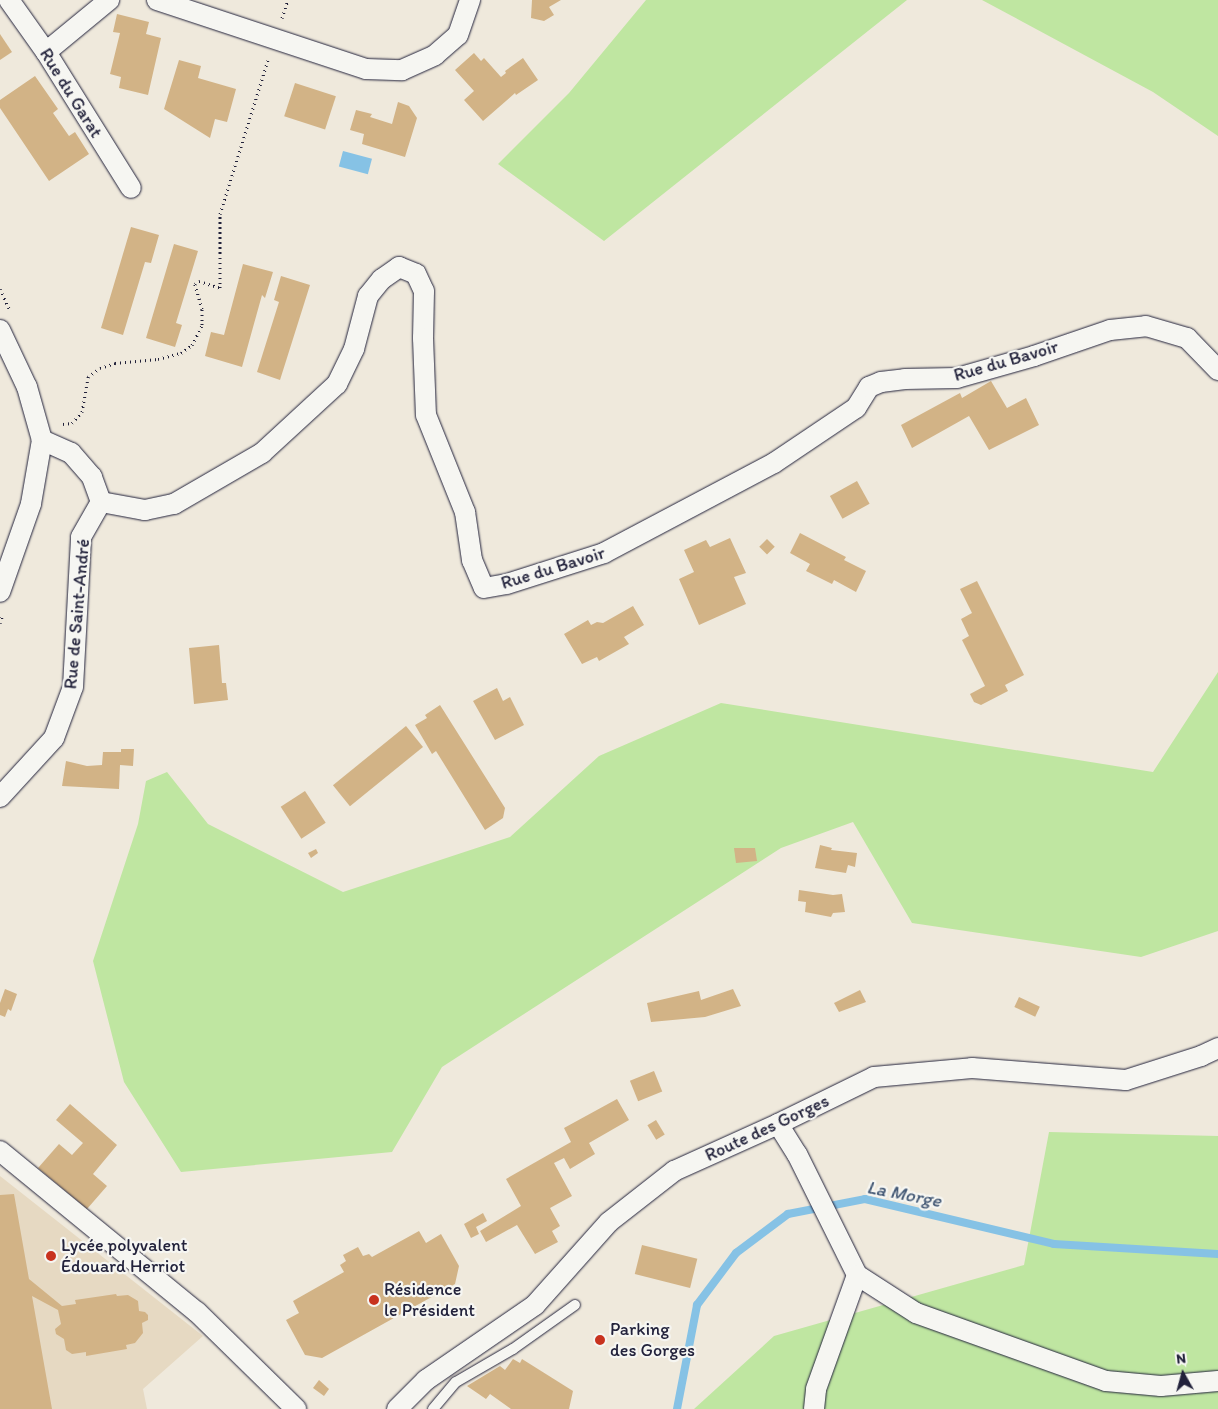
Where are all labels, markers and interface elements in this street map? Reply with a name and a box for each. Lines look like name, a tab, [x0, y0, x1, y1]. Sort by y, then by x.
street label: Rue du Garat	[35, 44, 107, 142]
street label: Rue du Bavoir	[952, 336, 1060, 386]
street label: Rue de Saint-André	[60, 538, 94, 690]
street label: Rue du Bavoir	[499, 542, 607, 594]
street label: Route des Gorges	[702, 1090, 832, 1166]
water label: La Morge	[865, 1176, 943, 1212]
place label: Lycée polyvalent Édouard Herriot	[61, 1235, 188, 1278]
marker: Lycée polyvalent Édouard Herriot	[45, 1250, 57, 1262]
place label: Résidence le Président	[384, 1279, 476, 1322]
marker: Résidence le Président	[368, 1294, 380, 1306]
place label: Parking des Gorges	[610, 1319, 695, 1362]
marker: Parking des Gorges	[594, 1334, 606, 1346]
north arrow	[1158, 1349, 1208, 1399]
text: N	[1175, 1350, 1187, 1368]

